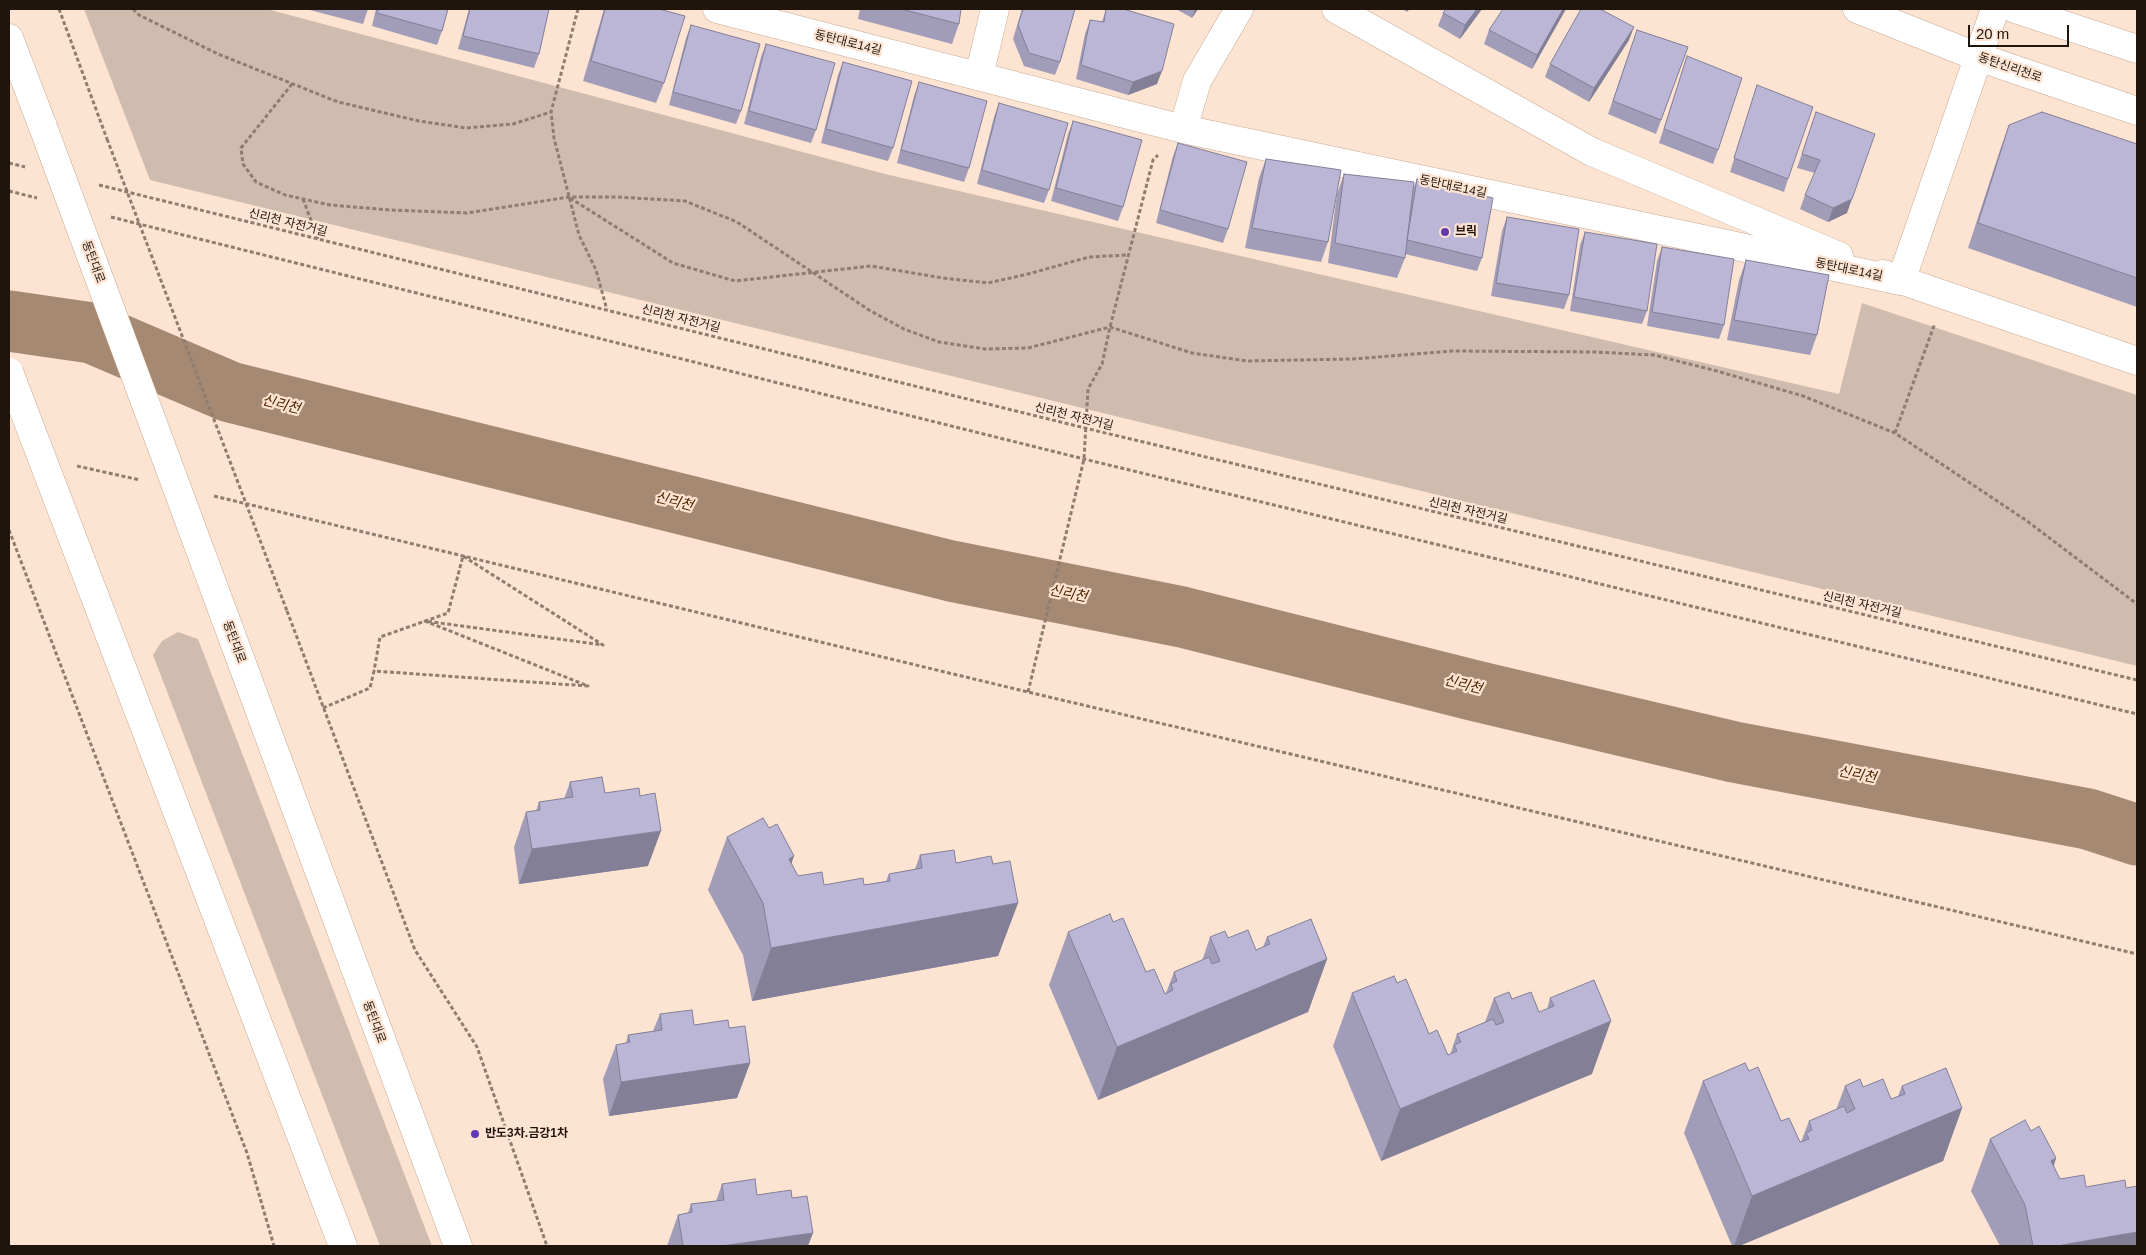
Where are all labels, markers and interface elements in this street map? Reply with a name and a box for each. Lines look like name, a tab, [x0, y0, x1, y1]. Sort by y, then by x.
scale bar	[1971, 15, 2072, 47]
text: 20 m	[1976, 25, 2009, 42]
street label: 동탄대로14길	[813, 28, 883, 58]
street label: 동탄신리천로	[1976, 50, 2044, 86]
street label: 동탄대로14길	[1418, 173, 1488, 201]
street label: 신리천 자전거길	[247, 206, 329, 240]
place label: 브릭	[1455, 225, 1477, 239]
marker: 브릭	[1439, 226, 1451, 238]
street label: 동탄대로	[79, 239, 107, 285]
street label: 동탄대로14길	[1814, 256, 1884, 284]
street label: 신리천 자전거길	[640, 302, 722, 336]
water label: 신리천	[260, 392, 302, 418]
street label: 신리천 자전거길	[1033, 400, 1115, 434]
water label: 신리천	[653, 489, 695, 515]
street label: 신리천 자전거길	[1427, 495, 1509, 527]
water label: 신리천	[1047, 582, 1089, 606]
street label: 신리천 자전거길	[1821, 589, 1903, 621]
street label: 동탄대로	[220, 619, 248, 665]
water label: 신리천	[1442, 672, 1484, 698]
water label: 신리천	[1836, 763, 1878, 787]
street label: 동탄대로	[360, 999, 388, 1045]
place label: 반도3차.금강1차	[485, 1127, 568, 1141]
marker: 반도3차.금강1차	[469, 1128, 481, 1140]

